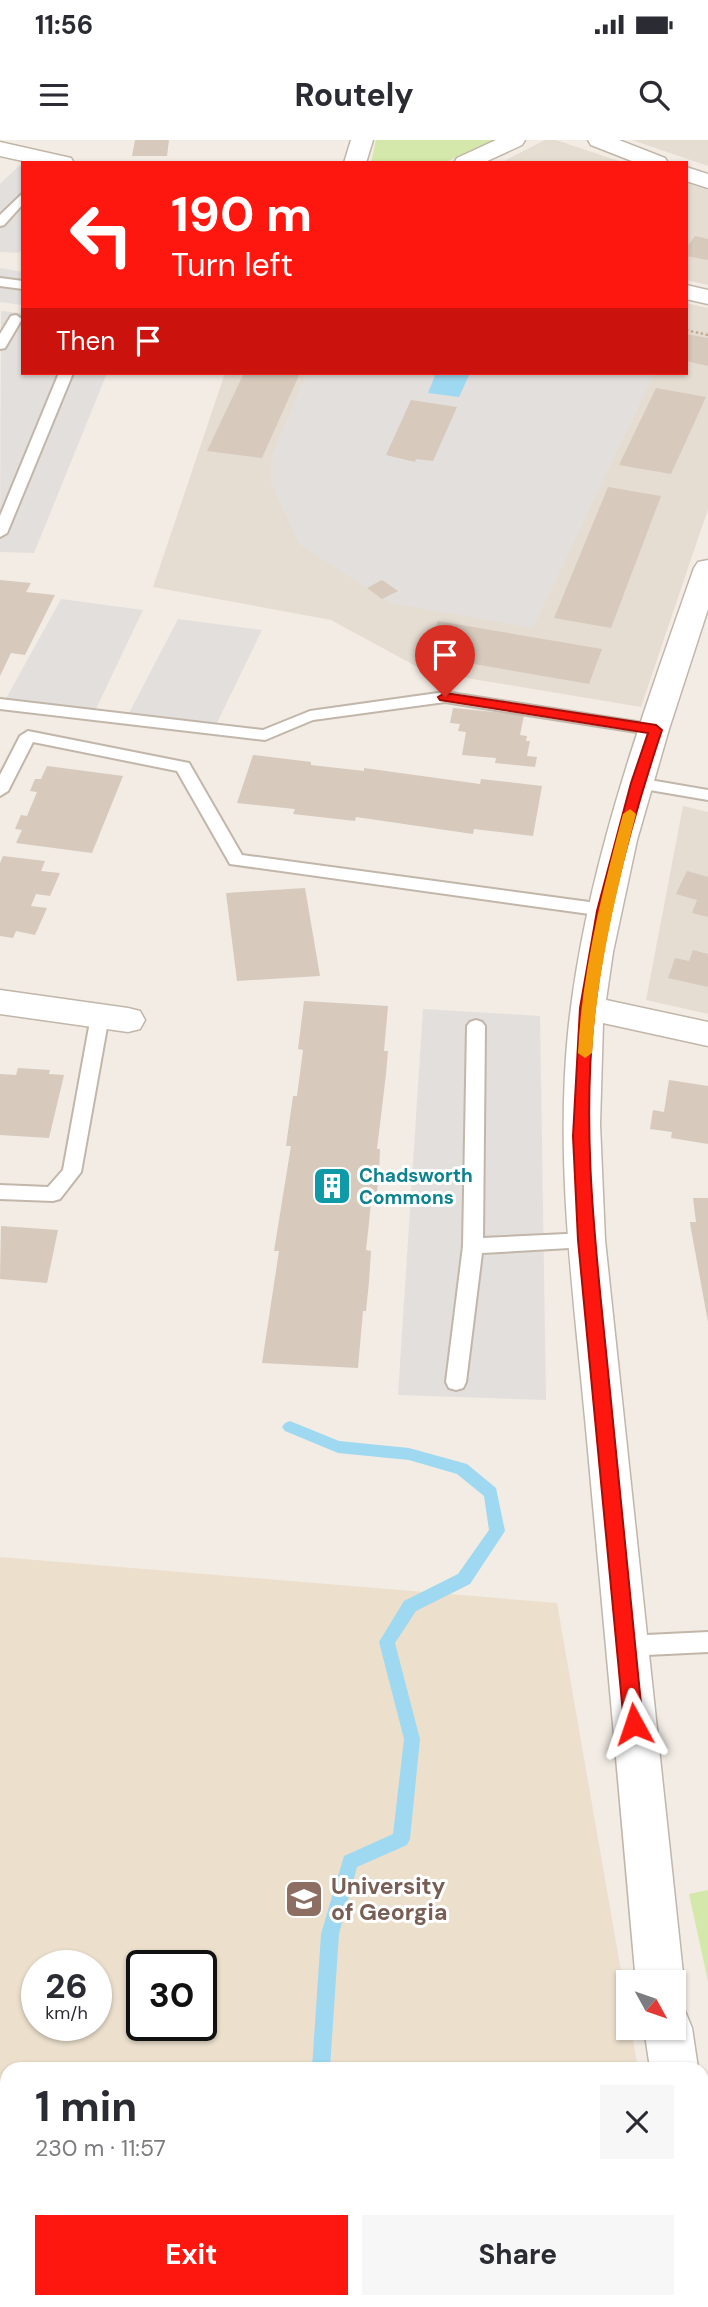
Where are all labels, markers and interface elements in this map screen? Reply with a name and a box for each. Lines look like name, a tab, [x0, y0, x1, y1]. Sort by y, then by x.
text: 11:56	[35, 8, 93, 42]
text: Routely	[294, 74, 414, 116]
icon: menu	[35, 76, 73, 114]
icon: search	[635, 76, 673, 114]
text: 190 m	[171, 182, 312, 246]
icon: left	[56, 189, 147, 280]
text: Turn left	[171, 244, 293, 286]
icon: arrive	[129, 322, 167, 360]
text: Then	[56, 324, 115, 358]
pin	[415, 625, 475, 697]
icon: arrive	[426, 636, 464, 674]
place label: Chadsworth Commons	[359, 1163, 473, 1210]
building icon: Chadsworth Commons	[311, 1165, 353, 1207]
position arrow	[597, 1687, 671, 1761]
place label: University of Georgia	[331, 1871, 447, 1927]
school or university icon: University of Georgia	[283, 1878, 325, 1920]
speed limit sign: 30	[126, 1950, 217, 2041]
text: 26	[45, 1963, 88, 2009]
north arrow	[616, 1970, 686, 2040]
map controls	[616, 1970, 686, 2040]
text: km/h	[45, 2001, 88, 2025]
text: 1 min	[35, 2079, 137, 2134]
button: close	[600, 2085, 674, 2159]
text: 230 m · 11:57	[35, 2133, 166, 2163]
button: Exit	[35, 2215, 348, 2295]
button: Share	[362, 2215, 674, 2295]

